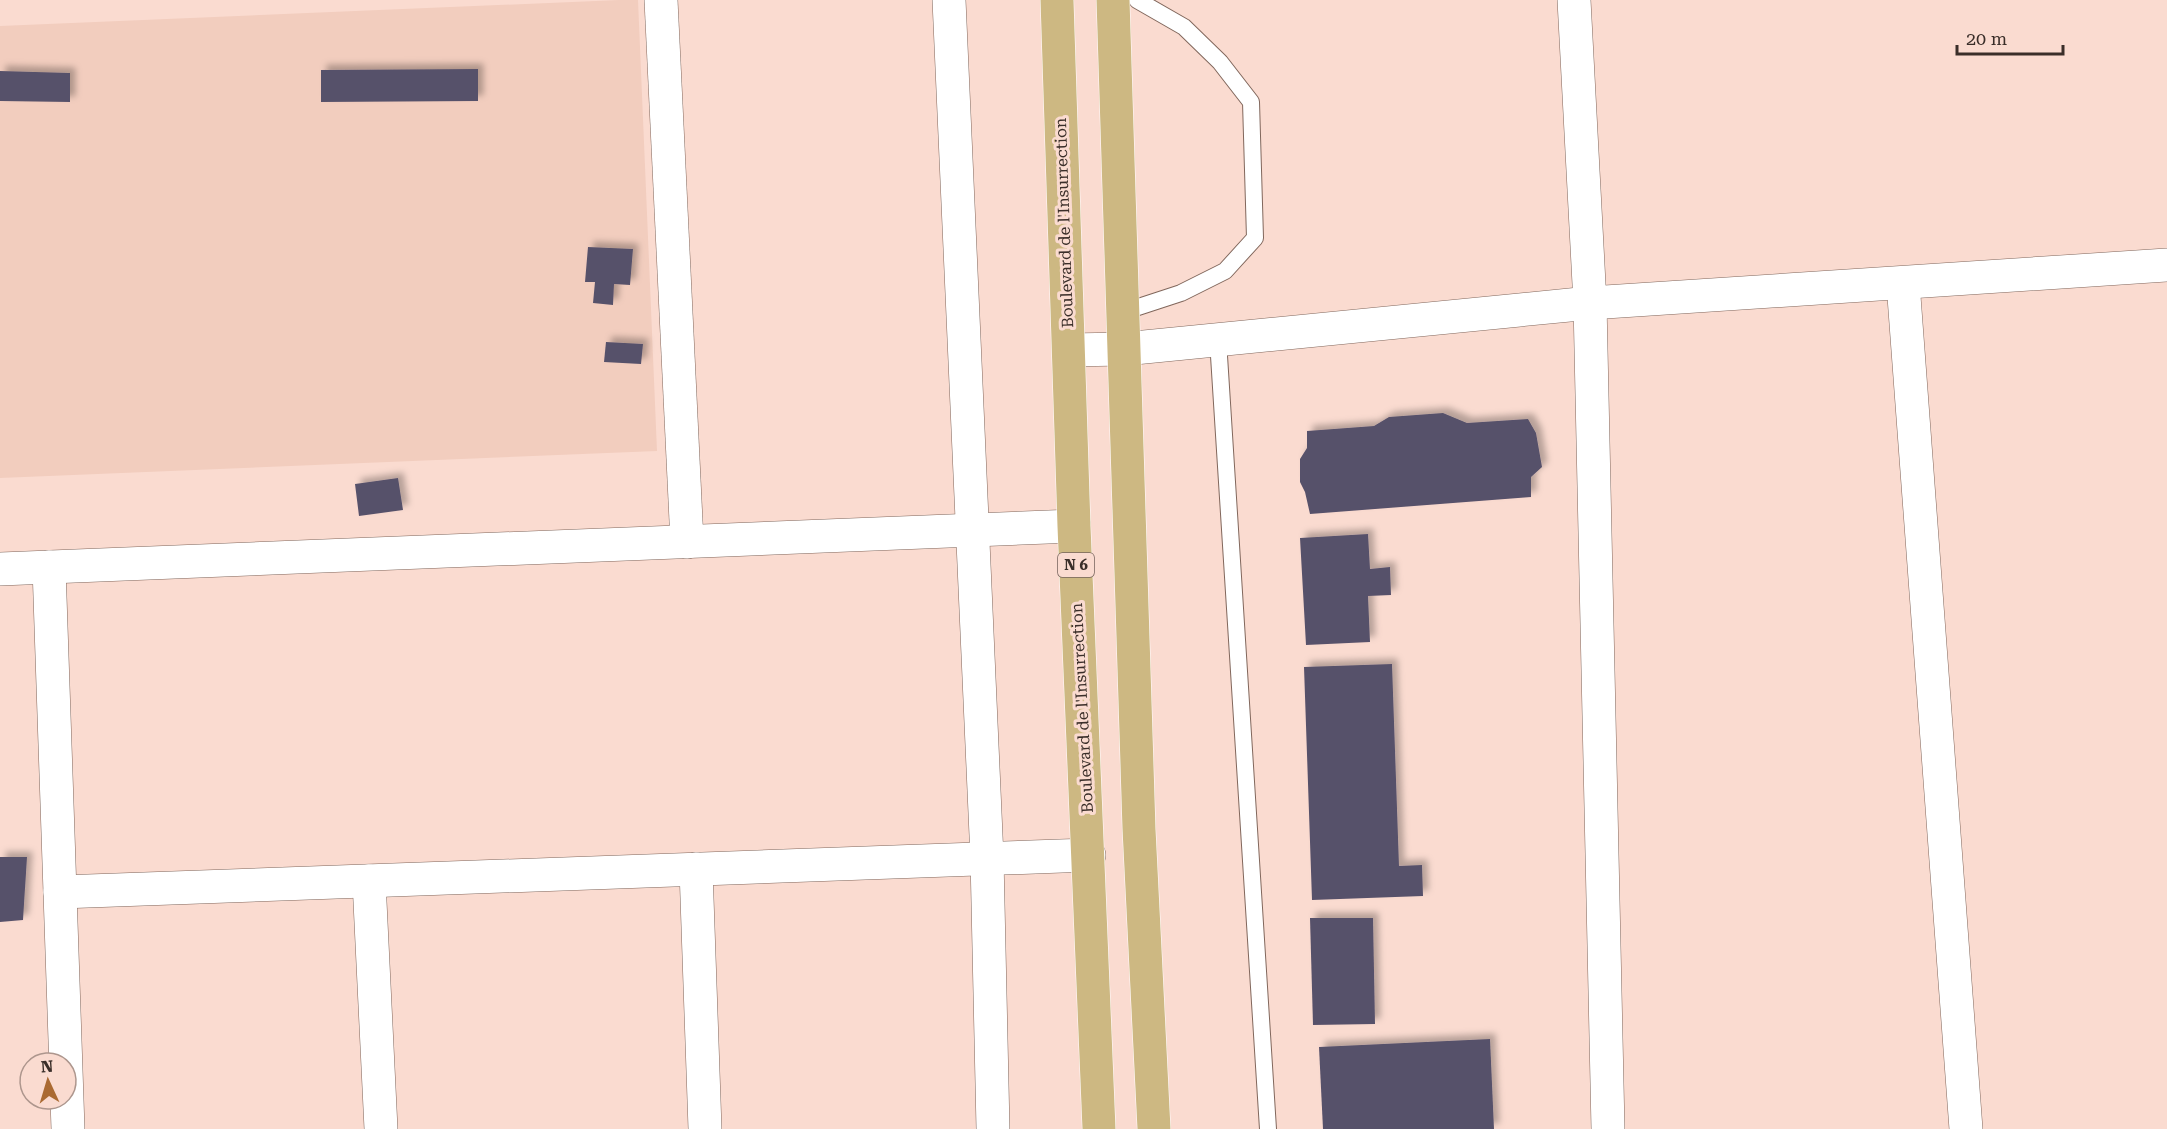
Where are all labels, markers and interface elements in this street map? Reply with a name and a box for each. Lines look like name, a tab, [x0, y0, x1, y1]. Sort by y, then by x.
scale bar	[1957, 18, 2064, 56]
text: 20 m	[1966, 28, 2007, 49]
street label: Boulevard de l'Insurrection	[1051, 118, 1077, 328]
road number: N 6	[1058, 553, 1094, 577]
street label: Boulevard de l'Insurrection	[1067, 603, 1097, 813]
north arrow	[18, 1051, 78, 1111]
text: N	[40, 1057, 54, 1076]

